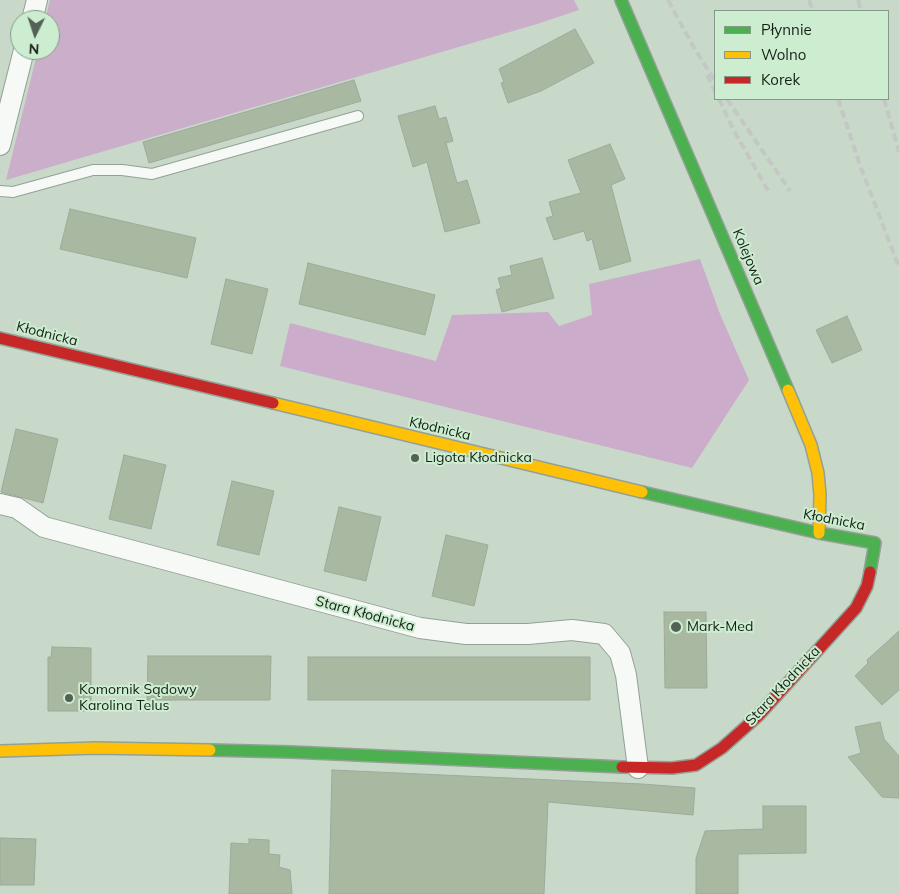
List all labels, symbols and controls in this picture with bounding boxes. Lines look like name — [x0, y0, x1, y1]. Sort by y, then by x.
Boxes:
north arrow — [10, 10, 60, 60]
legend — [714, 10, 889, 100]
text: Płynnie — [761, 20, 812, 39]
text: N — [28, 40, 40, 58]
text: Wolno — [761, 45, 806, 64]
text: Korek — [761, 70, 800, 89]
street label: Kolejowa — [729, 226, 767, 288]
street label: Kłodnicka — [15, 318, 79, 350]
street label: Kłodnicka — [408, 414, 472, 444]
place label: Ligota Kłodnicka — [425, 450, 532, 466]
marker: Ligota Kłodnicka — [409, 452, 421, 464]
street label: Kłodnicka — [802, 506, 866, 534]
street label: Stara Kłodnicka — [314, 593, 416, 635]
place label: Mark-Med — [687, 619, 753, 635]
marker: Mark-Med — [669, 620, 683, 634]
street label: Stara Kłodnicka — [742, 643, 824, 729]
place label: Komornik Sądowy Karolina Telus — [79, 682, 197, 714]
marker: Komornik Sądowy Karolina Telus — [63, 692, 75, 704]

